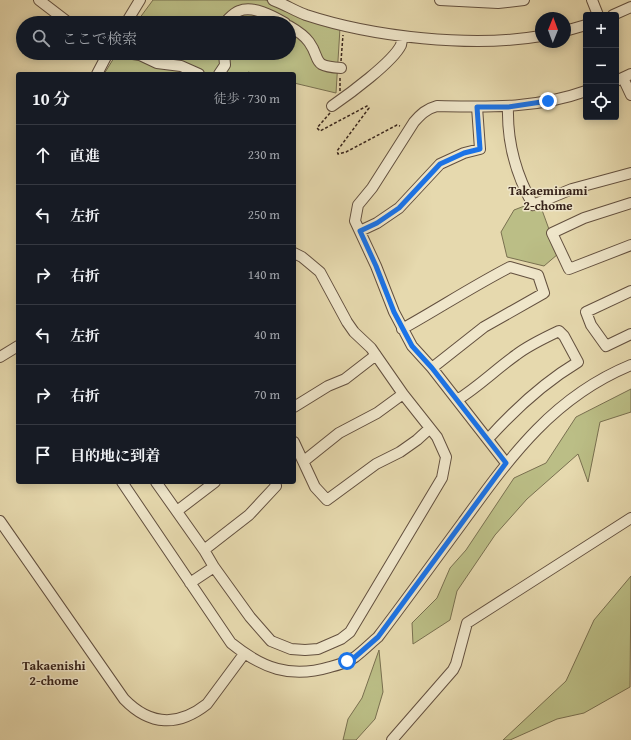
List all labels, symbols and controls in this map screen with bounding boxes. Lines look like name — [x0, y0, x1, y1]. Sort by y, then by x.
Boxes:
north arrow — [535, 12, 571, 48]
map controls — [583, 12, 619, 120]
button: + — [583, 12, 619, 48]
search box — [16, 16, 296, 60]
icon: search — [30, 27, 52, 49]
text: ここで検索 — [62, 28, 137, 49]
button: − — [583, 48, 619, 84]
button: locate — [583, 84, 619, 120]
text: 10 分 — [32, 86, 70, 111]
text: 徒歩 · 730 m — [214, 89, 280, 108]
route end — [539, 92, 557, 110]
icon: ahead — [32, 144, 54, 166]
text: 直進 — [70, 145, 100, 166]
text: 230 m — [248, 145, 280, 164]
district label: Takaeminami 2-chome — [509, 181, 587, 215]
icon: left — [32, 204, 54, 226]
text: 左折 — [70, 205, 100, 226]
text: 250 m — [248, 205, 280, 224]
icon: right — [32, 264, 54, 286]
text: 右折 — [70, 265, 100, 286]
text: 140 m — [248, 265, 280, 284]
icon: left — [32, 324, 54, 346]
text: 左折 — [70, 325, 100, 346]
text: 40 m — [254, 325, 280, 344]
icon: right — [32, 384, 54, 406]
text: 右折 — [70, 385, 100, 406]
text: 70 m — [254, 385, 280, 404]
icon: arrive — [32, 444, 54, 466]
text: 目的地に到着 — [70, 445, 160, 466]
route start — [338, 652, 356, 670]
district label: Takaenishi 2-chome — [22, 656, 86, 690]

